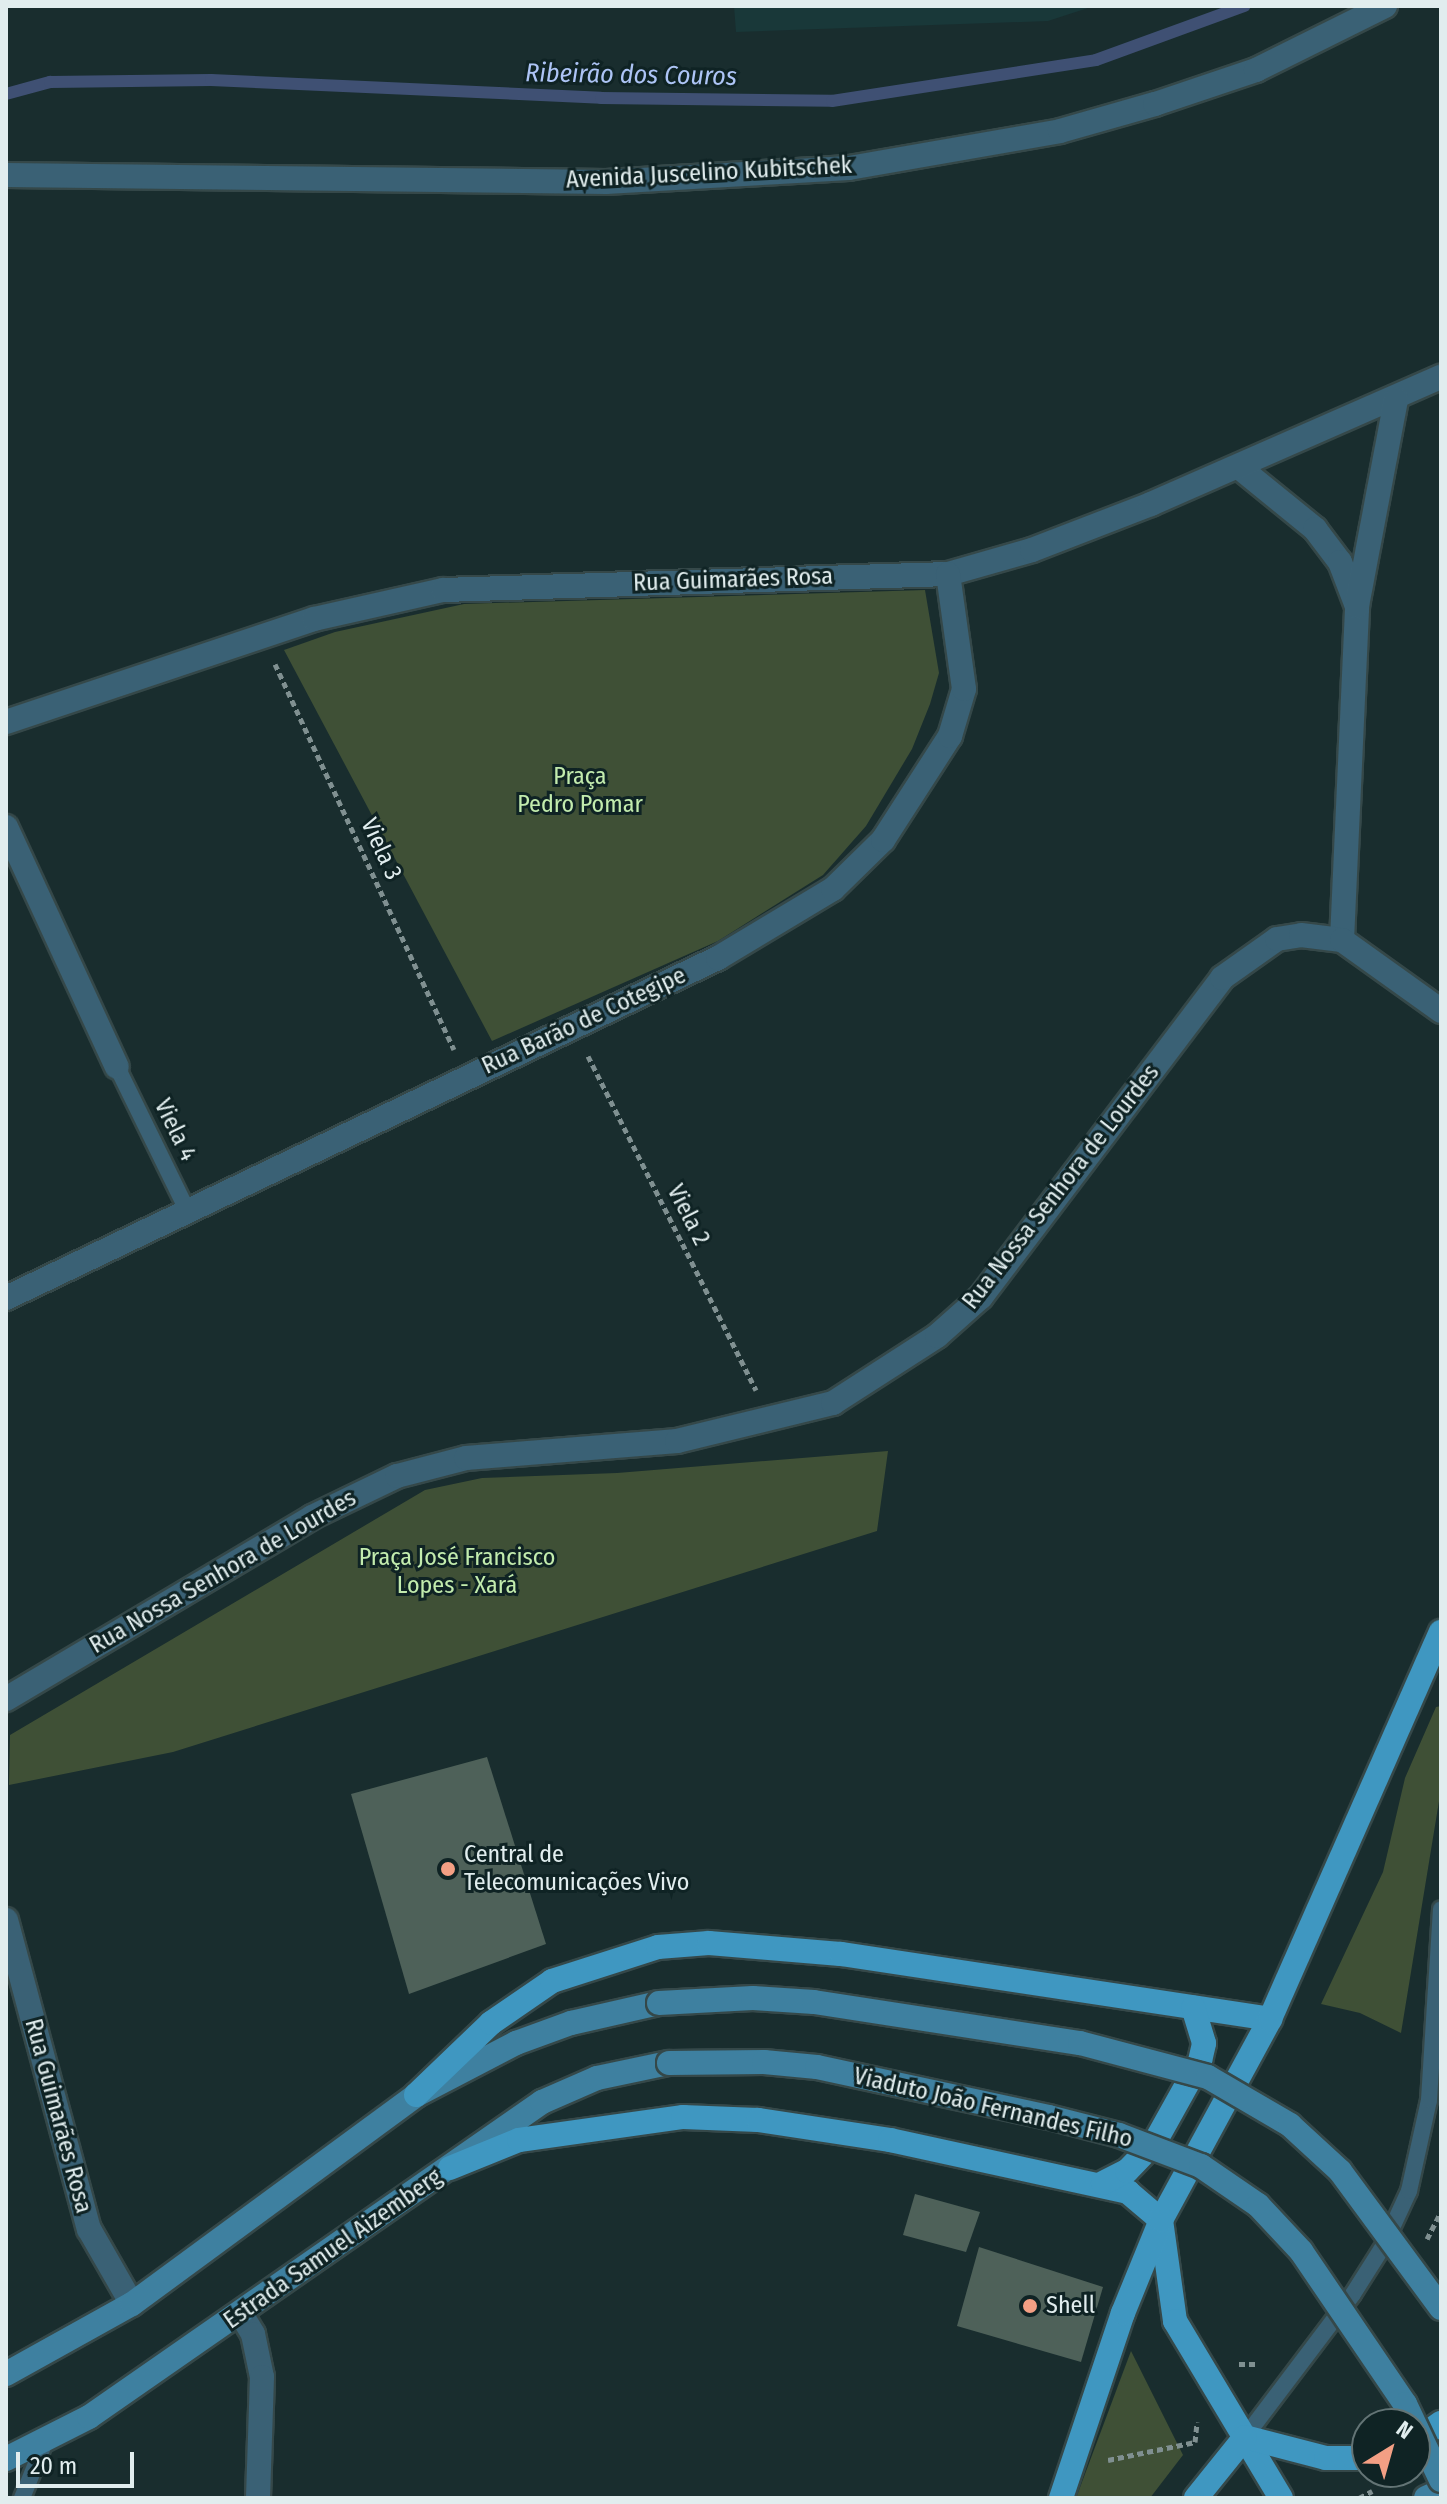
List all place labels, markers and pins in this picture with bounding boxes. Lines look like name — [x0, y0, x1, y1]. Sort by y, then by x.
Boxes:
place label: Central de Telecomunicações Vivo — [464, 1841, 689, 1897]
marker: Central de Telecomunicações Vivo — [439, 1860, 457, 1878]
place label: Shell — [1046, 2292, 1095, 2320]
marker: Shell — [1021, 2297, 1039, 2315]

